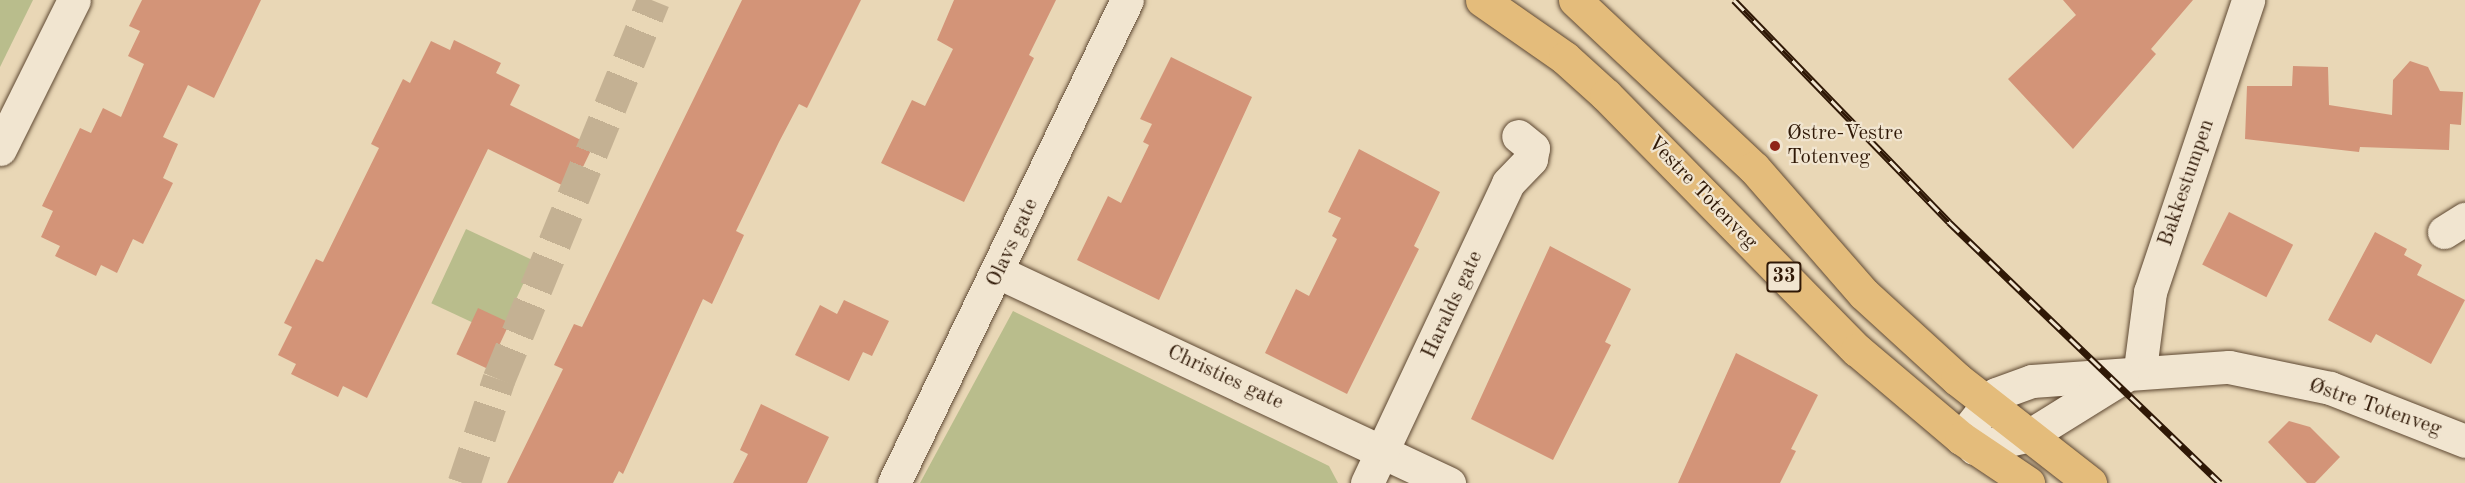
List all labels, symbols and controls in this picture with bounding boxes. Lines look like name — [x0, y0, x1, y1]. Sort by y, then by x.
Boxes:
street label: Bakkestumpen — [2154, 116, 2220, 250]
place label: Østre-Vestre Totenveg — [1787, 121, 1903, 171]
street label: Vestre Totenveg — [1642, 131, 1762, 255]
marker: Østre-Vestre Totenveg — [1768, 139, 1782, 153]
street label: Olavs gate — [982, 195, 1044, 291]
street label: Haralds gate — [1417, 247, 1489, 363]
road number: 33 — [1766, 260, 1802, 294]
street label: Christies gate — [1163, 340, 1287, 416]
street label: Østre Totenveg — [2305, 373, 2445, 443]

